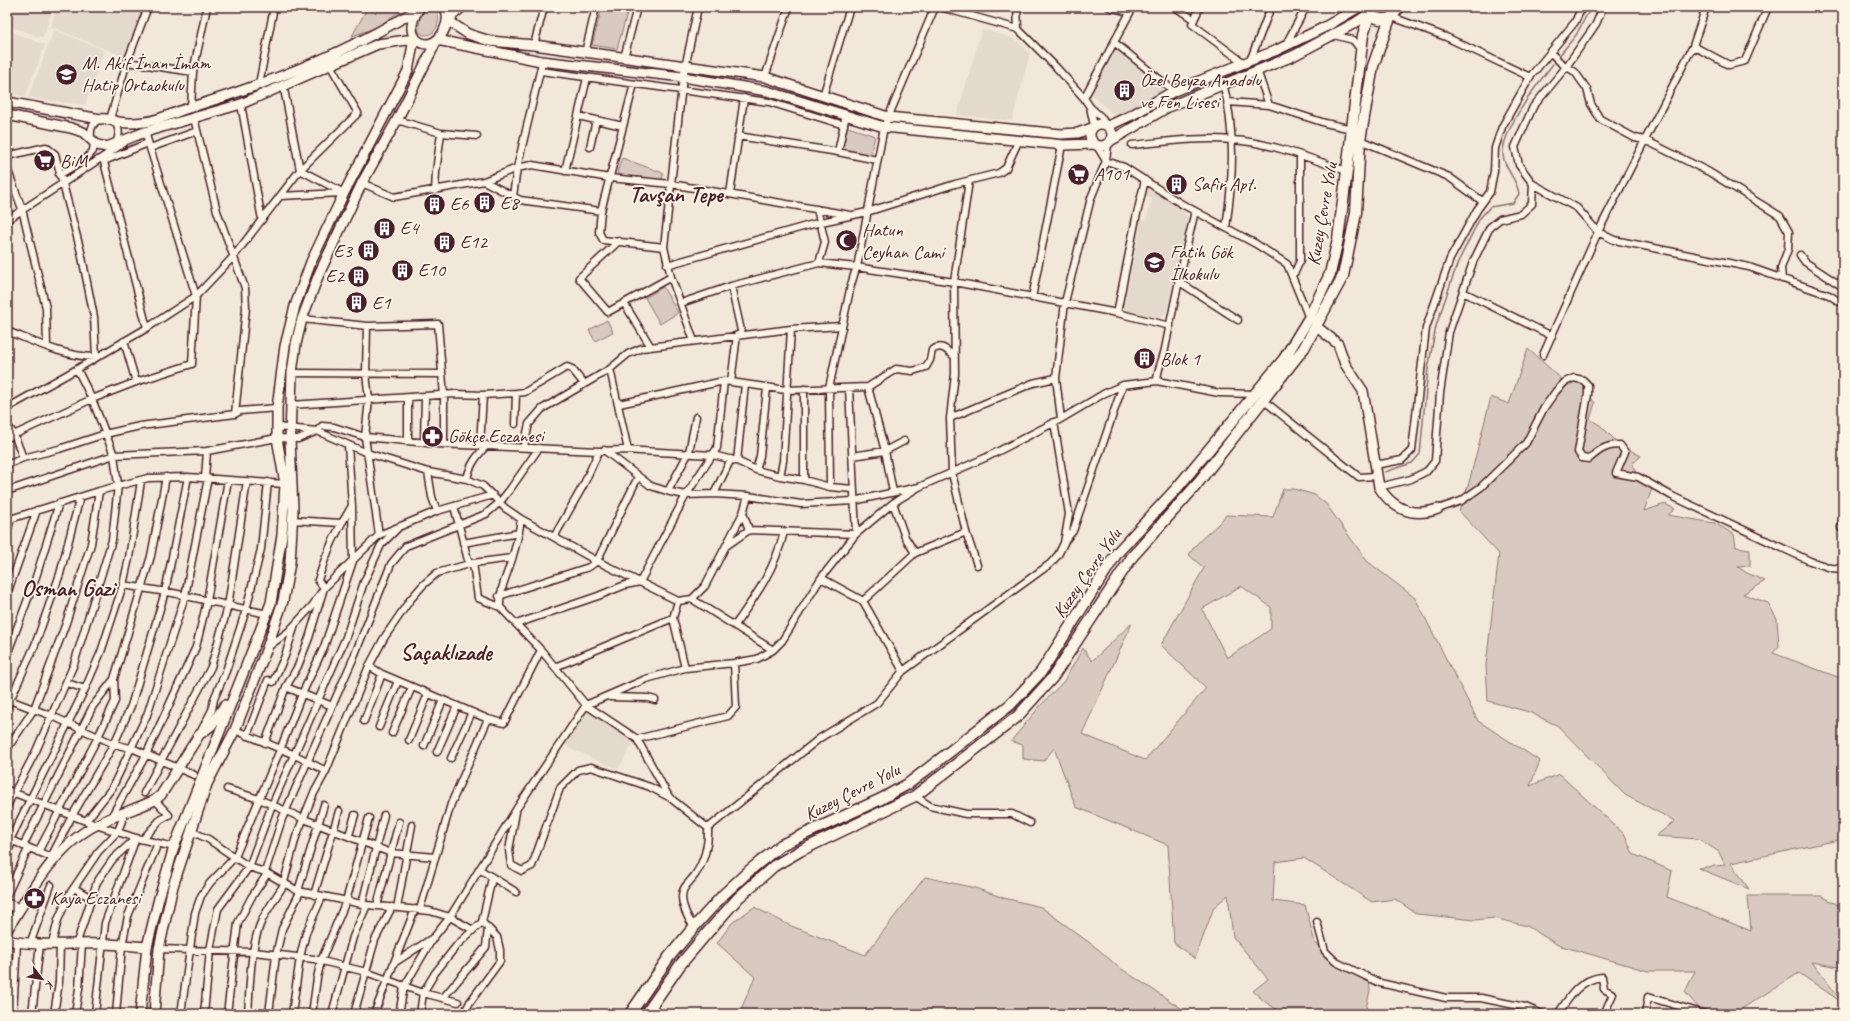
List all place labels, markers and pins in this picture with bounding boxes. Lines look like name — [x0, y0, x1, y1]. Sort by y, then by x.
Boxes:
place label: M. Akif İnan İmam Hatip Ortaokulu — [82, 51, 212, 97]
school or university icon: M. Akif İnan İmam Hatip Ortaokulu — [54, 61, 80, 87]
place label: Özel Beyza Anadolu ve Fen Lisesi — [1140, 68, 1262, 114]
building icon: Özel Beyza Anadolu ve Fen Lisesi — [1111, 78, 1137, 104]
supermarket icon: BiM — [32, 148, 58, 174]
place label: BiM — [60, 149, 89, 173]
supermarket icon: A101 — [1065, 161, 1091, 187]
place label: A101 — [1094, 162, 1131, 186]
building icon: Safir Apt. — [1164, 171, 1190, 197]
place label: Safir Apt. — [1192, 172, 1257, 196]
building icon: E8 — [471, 190, 497, 216]
building icon: E6 — [421, 191, 447, 217]
place label: E8 — [500, 191, 521, 215]
place label: E6 — [450, 192, 470, 216]
building icon: E4 — [371, 215, 397, 241]
place label: E4 — [400, 216, 421, 240]
place label: Hatun Ceyhan Cami — [862, 218, 946, 264]
mosque icon: Hatun Ceyhan Cami — [834, 228, 860, 254]
building icon: E12 — [431, 229, 457, 255]
place label: E12 — [460, 230, 489, 254]
building icon: E3 — [355, 238, 381, 264]
place label: E3 — [333, 239, 353, 263]
place label: Fatih Gök İlkokulu — [1170, 240, 1235, 286]
school or university icon: Fatih Gök İlkokulu — [1142, 250, 1168, 276]
building icon: E10 — [390, 257, 416, 283]
place label: E10 — [418, 258, 447, 282]
building icon: E2 — [346, 263, 372, 289]
place label: E2 — [325, 264, 345, 288]
building icon: E1 — [343, 290, 369, 316]
place label: E1 — [372, 291, 392, 315]
building icon: Blok 1 — [1131, 346, 1157, 372]
place label: Blok 1 — [1160, 347, 1202, 371]
pharmacy icon: Gökçe Eczanesi — [420, 423, 446, 449]
place label: Gökçe Eczanesi — [448, 424, 546, 448]
pharmacy icon: Kaya Eczanesi — [21, 885, 47, 911]
place label: Kaya Eczanesi — [50, 886, 143, 910]

